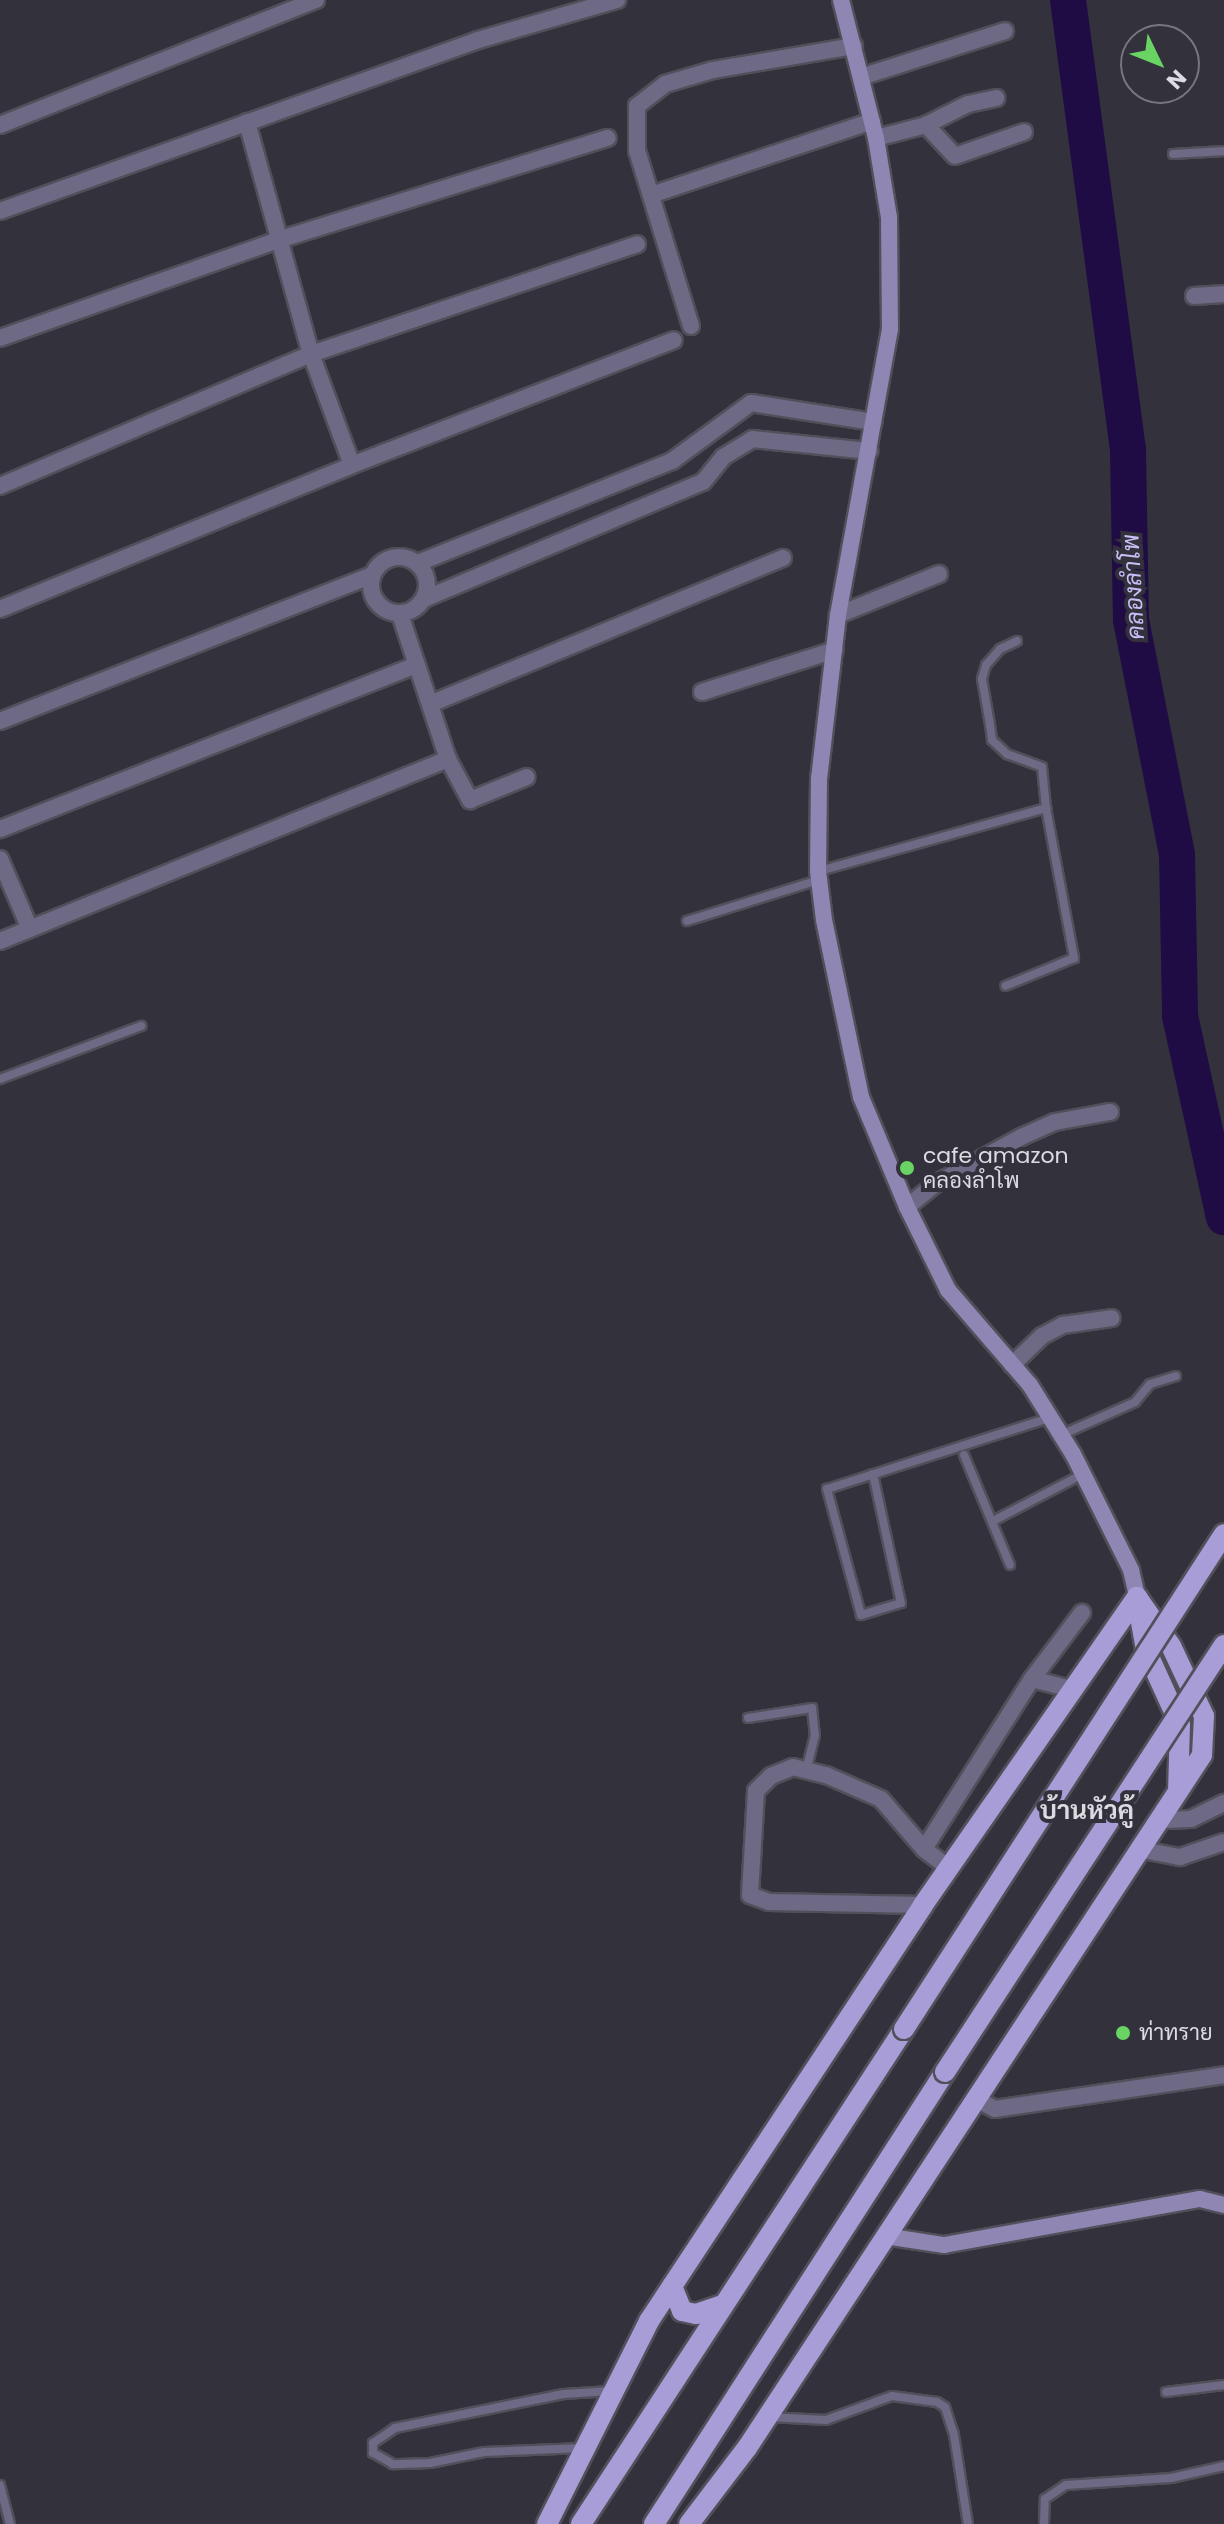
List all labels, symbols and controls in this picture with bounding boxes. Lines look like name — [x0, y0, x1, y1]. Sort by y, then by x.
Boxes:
north arrow — [1120, 24, 1200, 104]
text: N — [1159, 63, 1193, 96]
water label: คลองลำโพ — [1116, 534, 1150, 640]
place label: cafe amazon คลองลำโพ — [923, 1142, 1069, 1194]
marker: cafe amazon คลองลำโพ — [898, 1159, 916, 1177]
district label: บ้านหัวคู้ — [1040, 1795, 1134, 1827]
place label: ท่าทราย — [1139, 2020, 1212, 2046]
marker: ท่าทราย — [1114, 2024, 1132, 2042]

